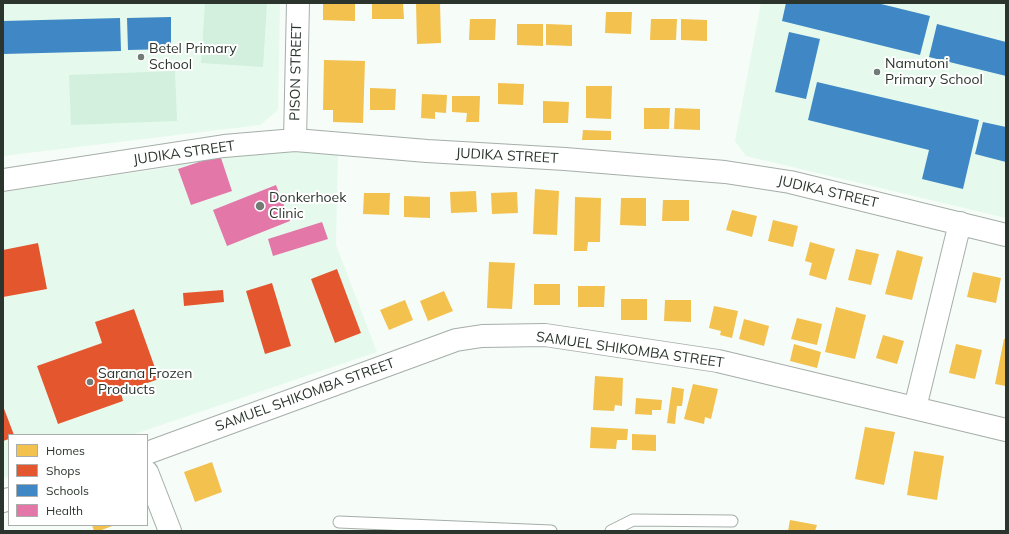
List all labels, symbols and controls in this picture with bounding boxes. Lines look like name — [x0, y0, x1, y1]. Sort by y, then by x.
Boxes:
street label: PISON STREET — [287, 23, 305, 121]
place label: Betel Primary School — [149, 41, 237, 74]
marker: Betel Primary School — [136, 52, 146, 62]
place label: Namutoni Primary School — [885, 56, 983, 88]
marker: Namutoni Primary School — [872, 67, 882, 77]
street label: JUDIKA STREET — [132, 138, 236, 168]
street label: JUDIKA STREET — [455, 145, 559, 167]
street label: JUDIKA STREET — [776, 172, 880, 212]
place label: Donkerhoek Clinic — [269, 190, 346, 222]
marker: Donkerhoek Clinic — [254, 200, 266, 212]
street label: SAMUEL SHIKOMBA STREET — [535, 328, 725, 372]
street label: SAMUEL SHIKOMBA STREET — [213, 355, 397, 435]
place label: Sarana Frozen Products — [98, 366, 192, 398]
marker: Sarana Frozen Products — [85, 377, 95, 387]
legend — [8, 434, 148, 526]
text: Homes — [46, 443, 85, 458]
text: Shops — [46, 463, 81, 478]
text: Schools — [46, 483, 89, 498]
text: Health — [46, 503, 83, 518]

